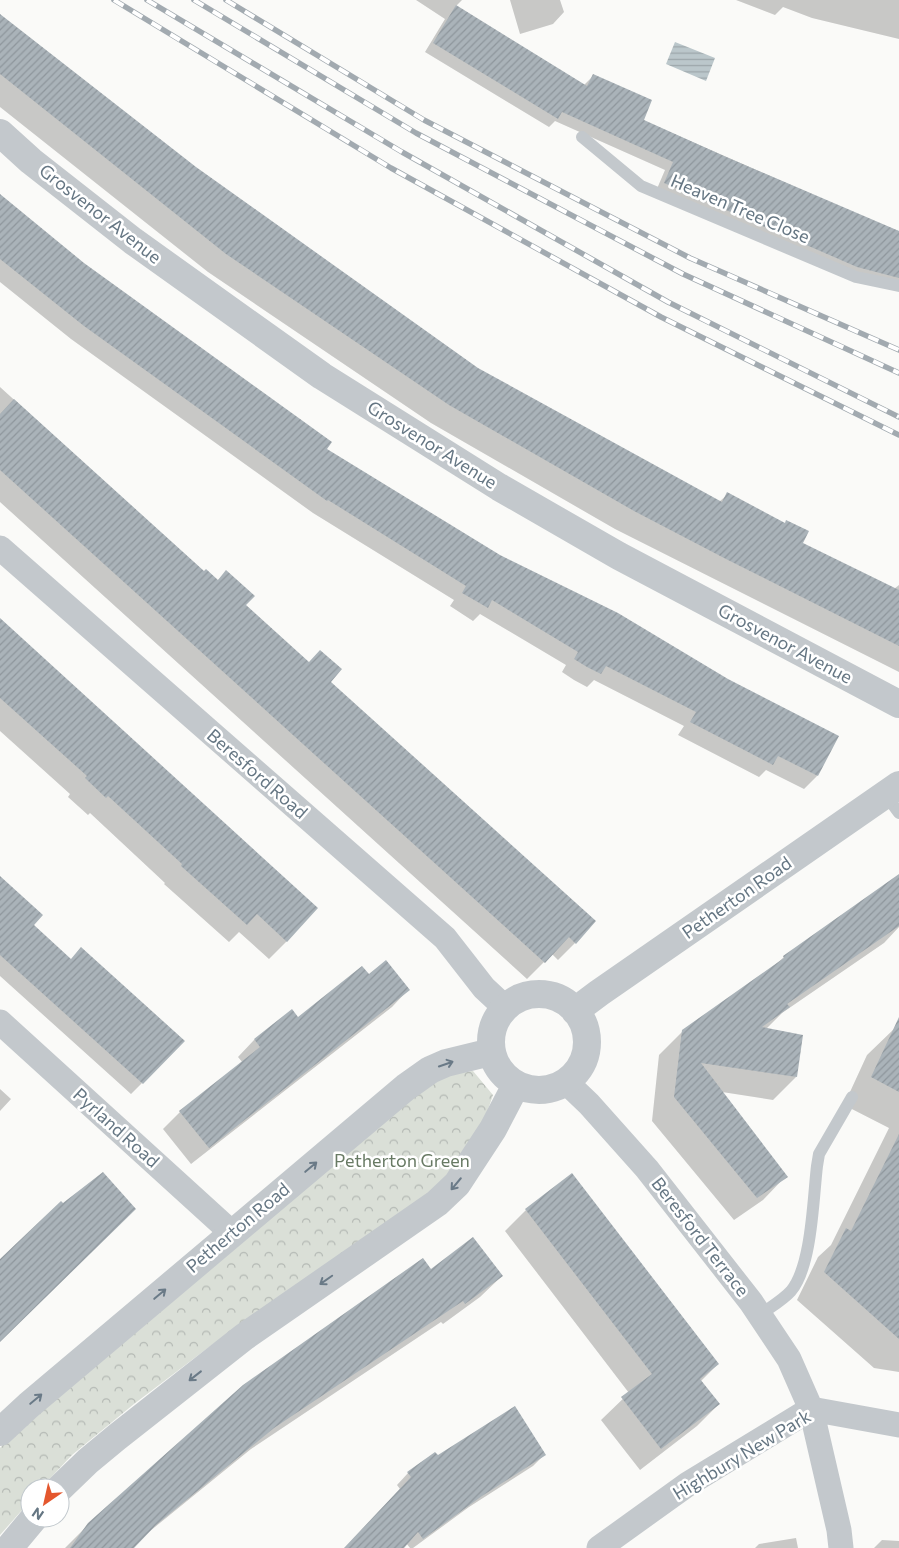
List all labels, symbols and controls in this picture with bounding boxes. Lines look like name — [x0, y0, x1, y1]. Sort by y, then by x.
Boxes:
street label: Grosvenor Avenue — [35, 159, 166, 268]
street label: Heaven Tree Close — [668, 169, 813, 247]
street label: Grosvenor Avenue — [364, 395, 501, 493]
street label: Grosvenor Avenue — [715, 598, 856, 688]
street label: Beresford Road — [203, 724, 312, 823]
street label: Petherton Road — [677, 851, 795, 943]
one-way arrow — [437, 1058, 453, 1068]
street label: Pyrland Road — [69, 1083, 164, 1172]
park label: Petherton Green — [334, 1149, 470, 1171]
one-way arrow — [304, 1161, 317, 1172]
street label: Beresford Terrace — [647, 1172, 754, 1300]
street label: Petherton Road — [181, 1177, 294, 1277]
one-way arrow — [450, 1177, 462, 1190]
one-way arrow — [319, 1275, 333, 1285]
one-way arrow — [153, 1288, 166, 1300]
one-way arrow — [188, 1370, 201, 1381]
one-way arrow — [29, 1393, 42, 1405]
street label: Highbury New Park — [668, 1404, 815, 1504]
north arrow — [20, 1478, 70, 1528]
text: N — [28, 1504, 47, 1524]

